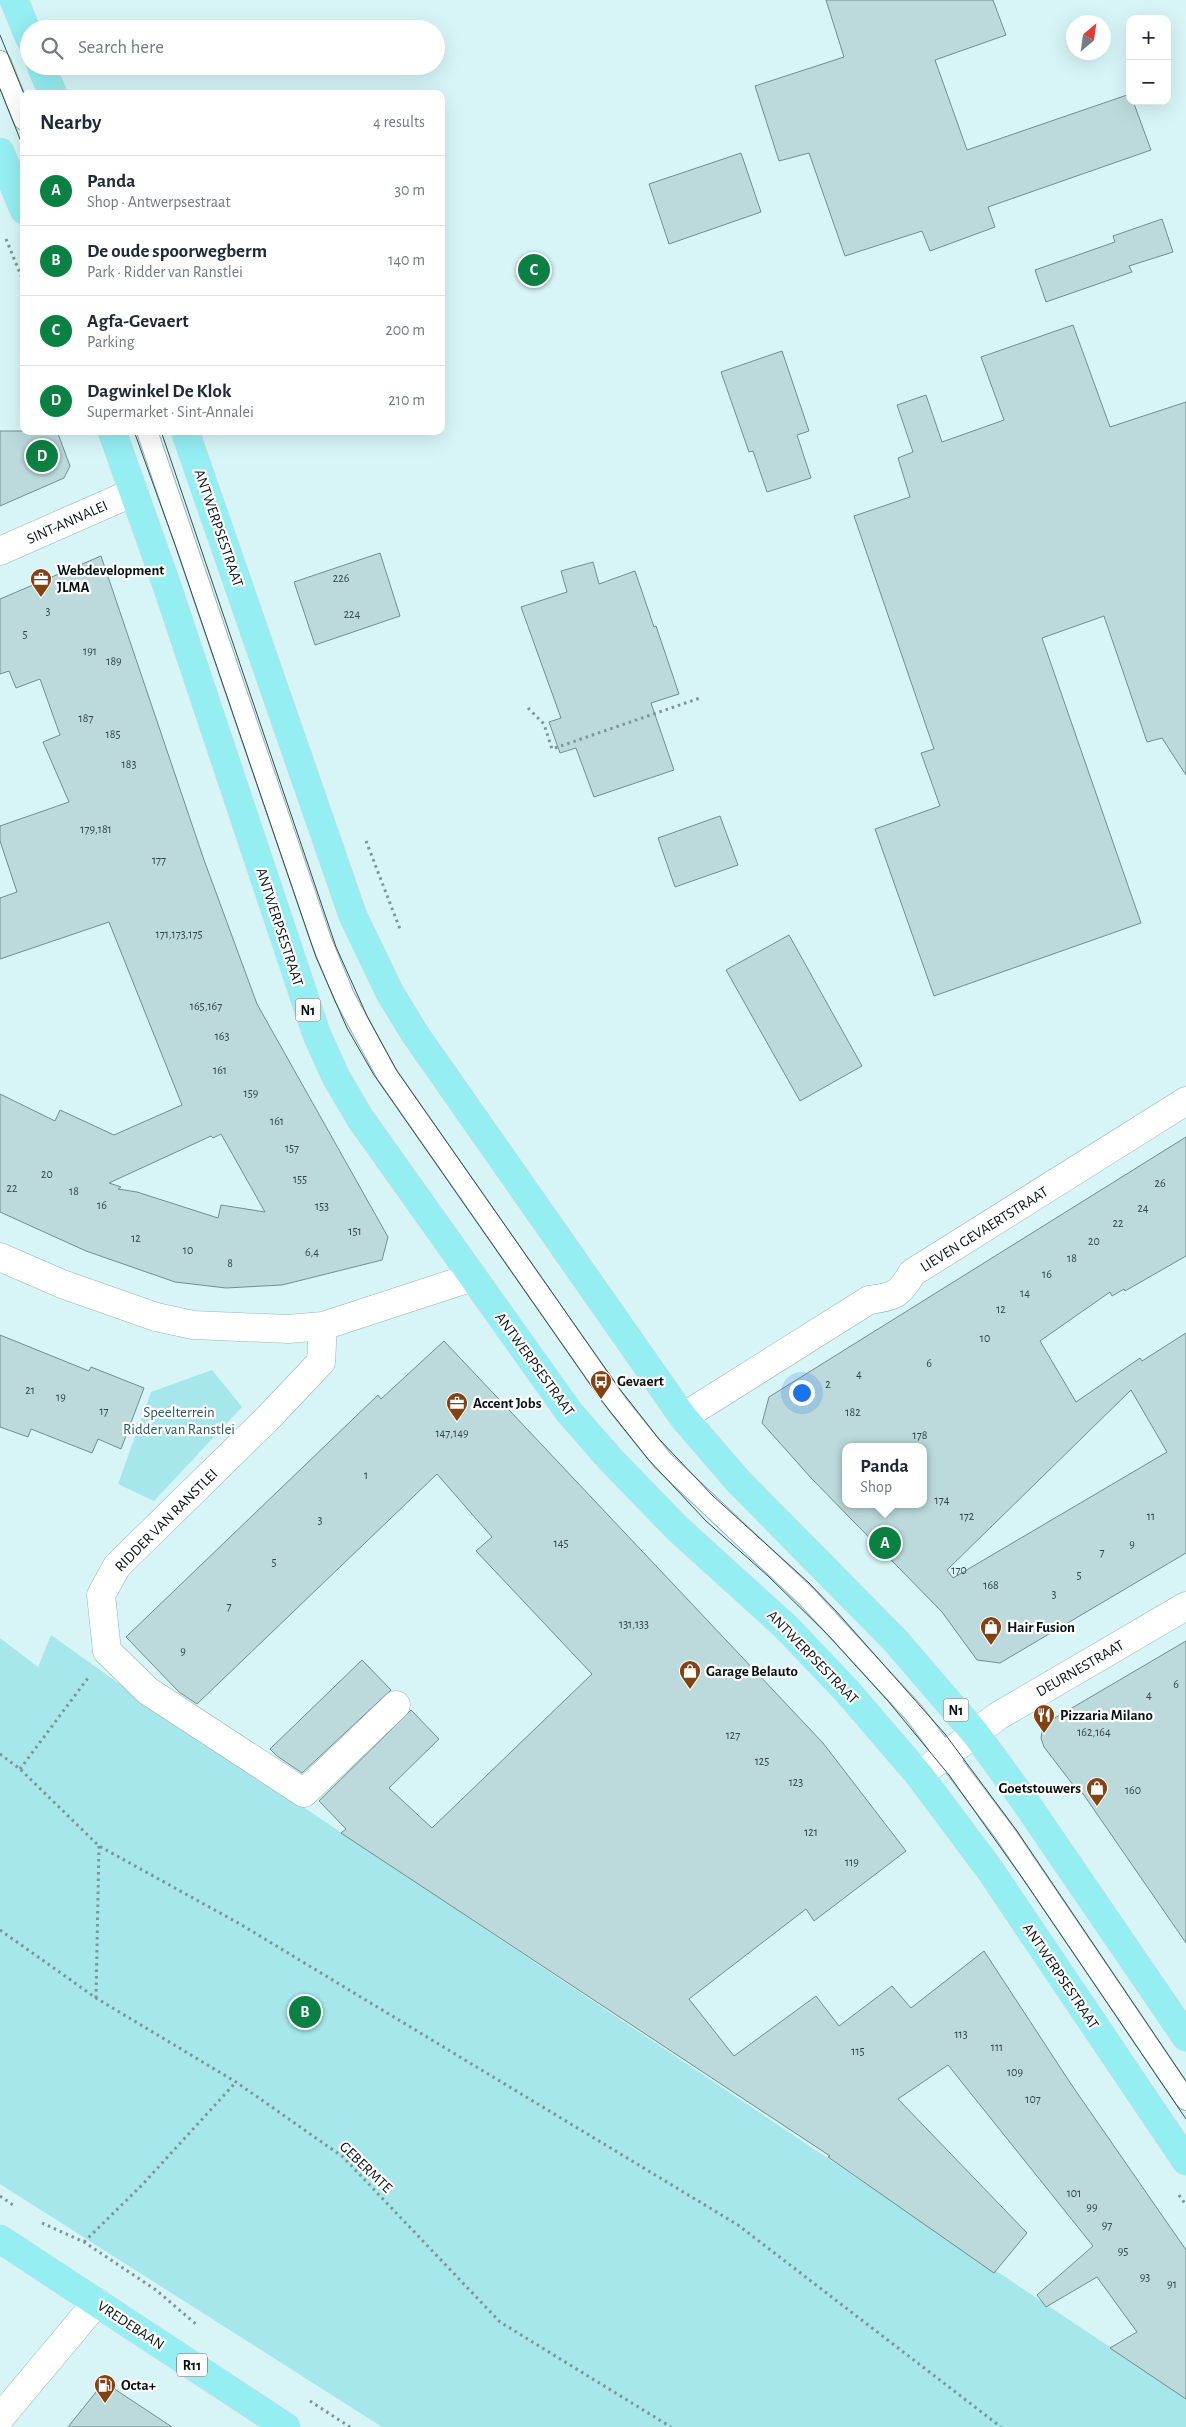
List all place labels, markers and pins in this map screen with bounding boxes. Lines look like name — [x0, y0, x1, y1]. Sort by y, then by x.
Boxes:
pin: C — [518, 251, 550, 289]
pin: D — [26, 437, 58, 475]
place label: Webdevelopment JLMA — [57, 563, 164, 595]
office icon: Webdevelopment JLMA — [29, 567, 53, 598]
bus stop icon: Gevaert — [589, 1369, 613, 1400]
place label: Gevaert — [617, 1374, 664, 1389]
office icon: Accent Jobs — [445, 1391, 469, 1422]
place label: Accent Jobs — [473, 1396, 542, 1411]
pin: A — [869, 1524, 901, 1562]
shop icon: Hair Fusion — [979, 1615, 1003, 1646]
place label: Hair Fusion — [1007, 1620, 1075, 1635]
shop icon: Garage Belauto — [678, 1659, 702, 1690]
place label: Garage Belauto — [706, 1664, 798, 1679]
restaurant icon: Pizzaria Milano — [1032, 1703, 1056, 1734]
place label: Pizzaria Milano — [1060, 1708, 1153, 1723]
shop icon: Goetstouwers — [1085, 1776, 1109, 1807]
place label: Goetstouwers — [998, 1781, 1081, 1796]
pin: B — [289, 1993, 321, 2031]
fuel station icon: Octa+ — [93, 2373, 117, 2404]
place label: Octa+ — [121, 2378, 156, 2393]

